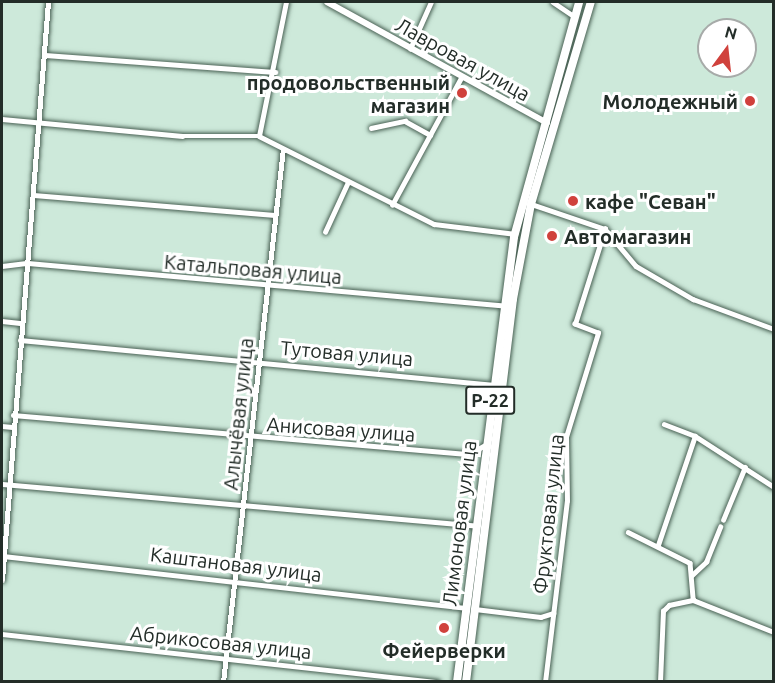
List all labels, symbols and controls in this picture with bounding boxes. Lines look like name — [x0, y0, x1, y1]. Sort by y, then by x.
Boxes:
street label: Лавровая улица — [392, 12, 534, 106]
north arrow — [697, 18, 757, 78]
text: N — [723, 22, 739, 43]
place label: продовольственный магазин — [247, 70, 450, 117]
marker: продовольственный магазин — [455, 86, 469, 100]
place label: Молодежный — [603, 89, 738, 113]
marker: Молодежный — [743, 94, 757, 108]
place label: кафе "Севан" — [585, 189, 716, 213]
marker: кафе "Севан" — [566, 194, 580, 208]
place label: Автомагазин — [564, 224, 691, 248]
marker: Автомагазин — [545, 229, 559, 243]
street label: Катальповая улица — [163, 249, 343, 289]
street label: Тутовая улица — [280, 335, 414, 371]
street label: Алычёвая улица — [218, 337, 258, 491]
road number: Р-22 — [464, 385, 516, 415]
street label: Анисовая улица — [266, 412, 416, 446]
street label: Фруктовая улица — [528, 433, 568, 595]
street label: Лимоновая улица — [437, 439, 481, 607]
street label: Каштановая улица — [149, 542, 323, 586]
street label: Абрикосовая улица — [129, 621, 313, 663]
marker: Фейерверки — [437, 621, 451, 635]
place label: Фейерверки — [382, 638, 506, 662]

